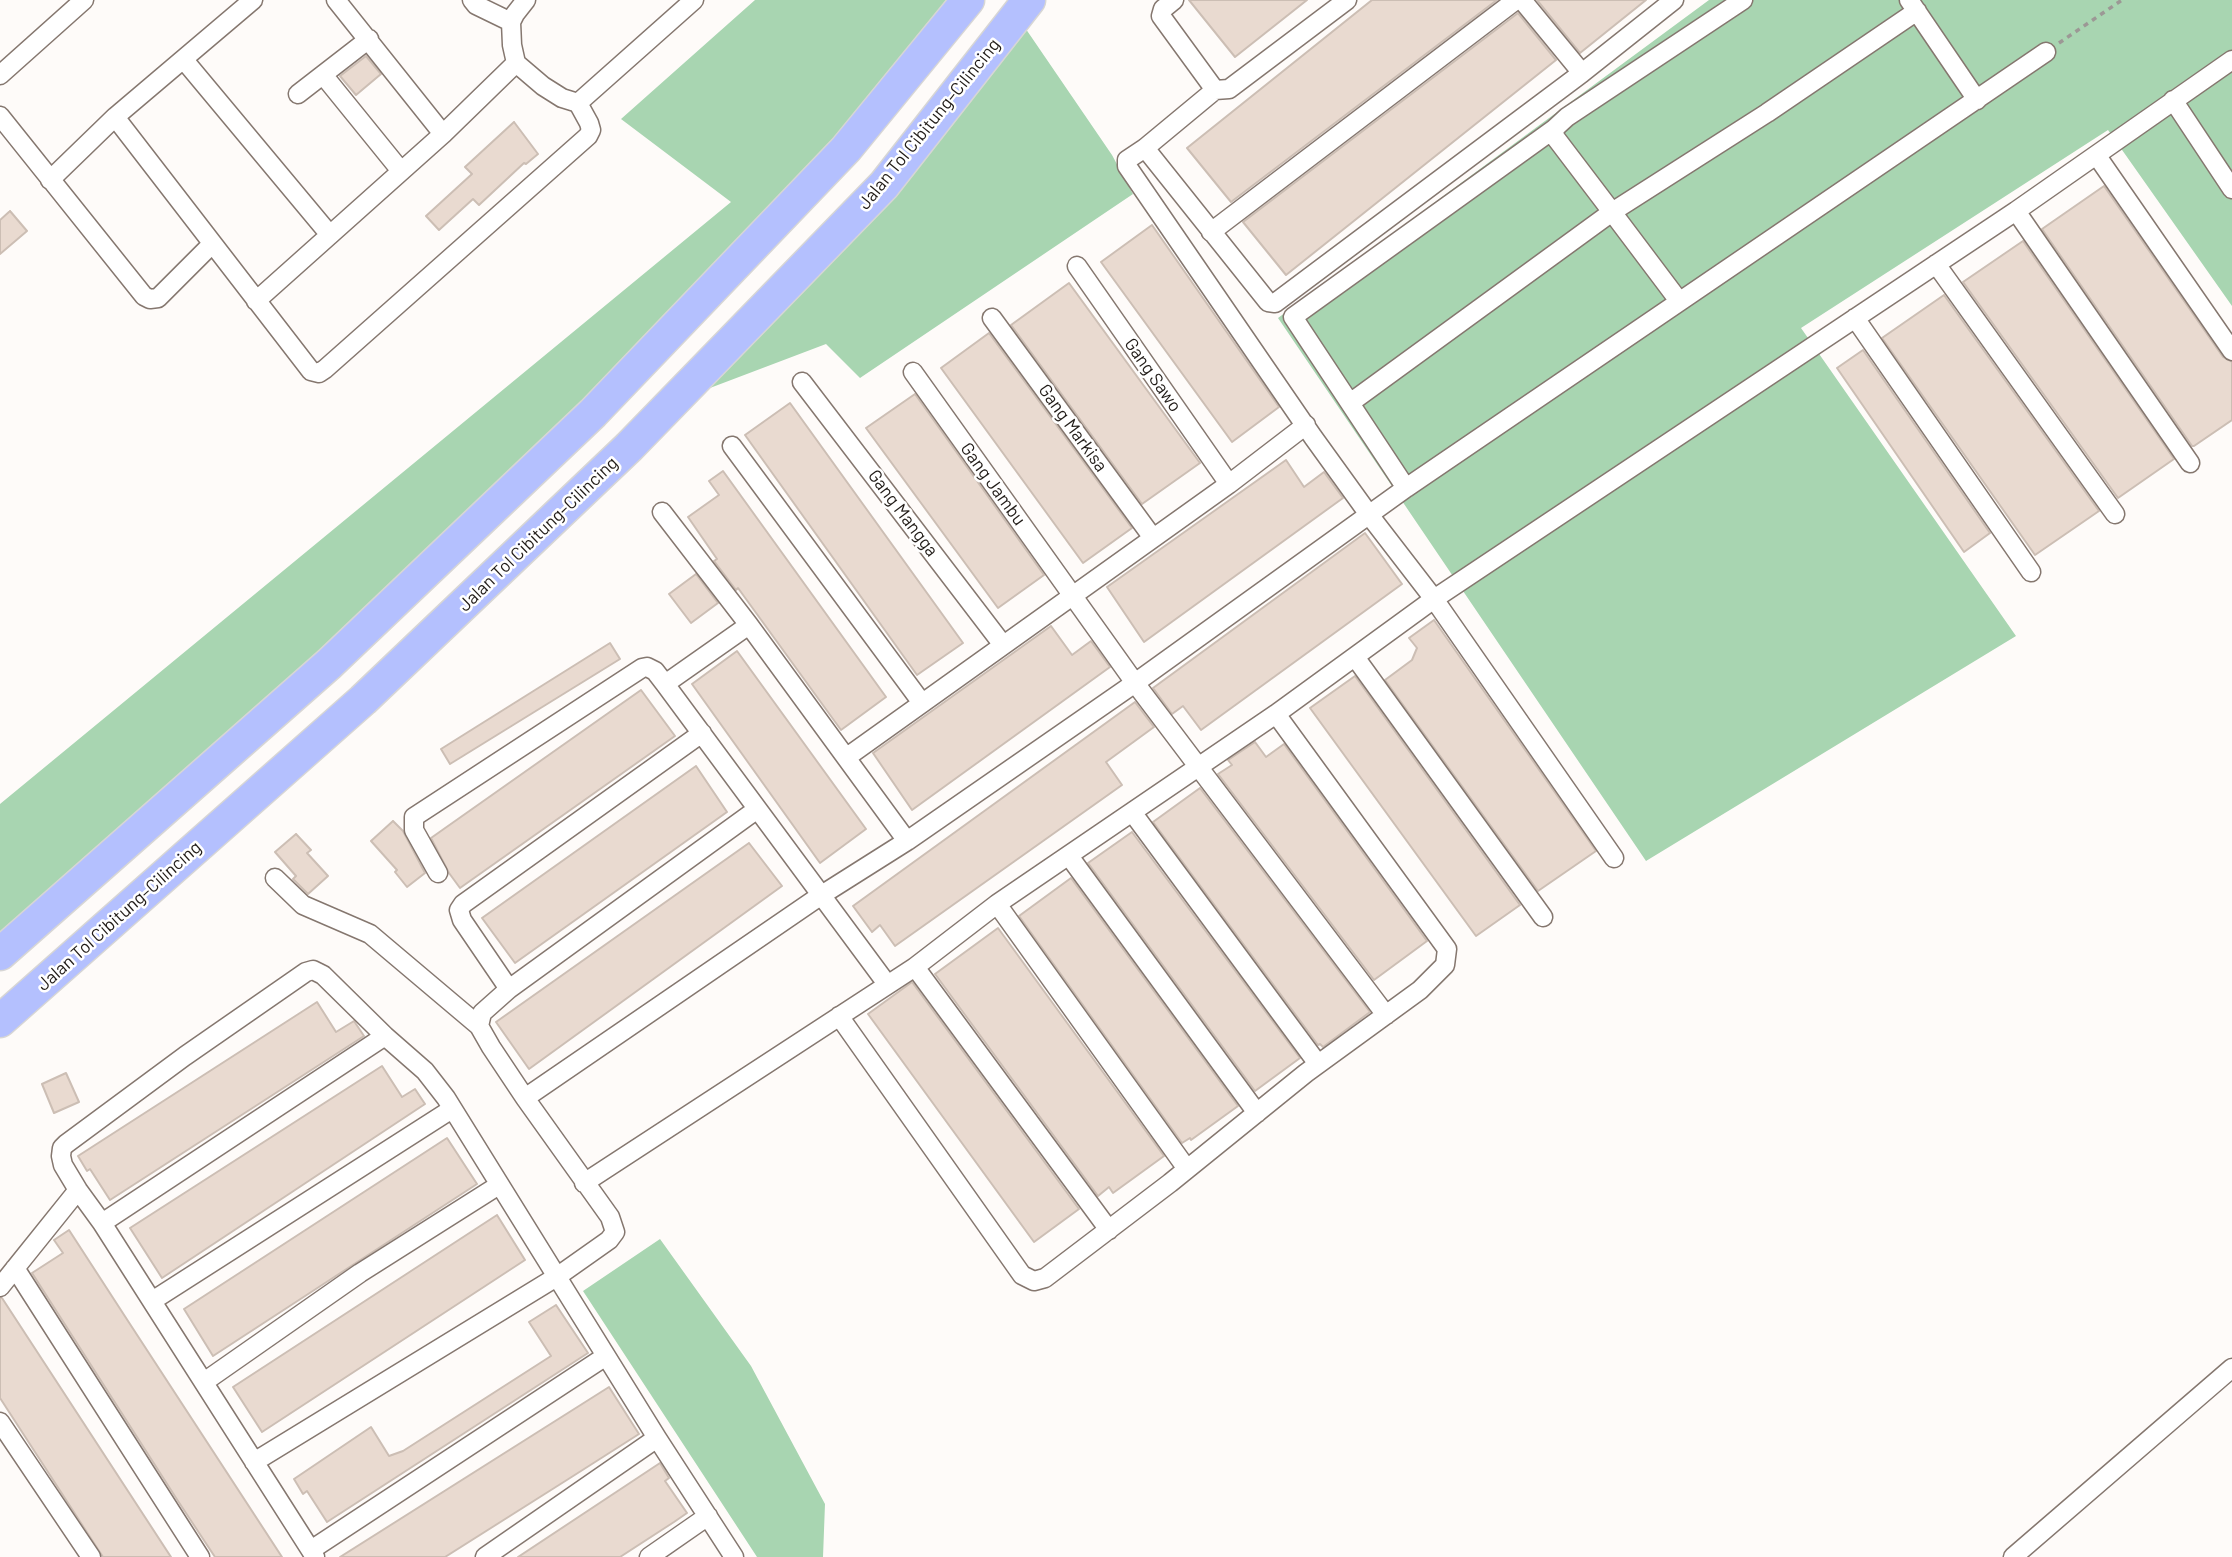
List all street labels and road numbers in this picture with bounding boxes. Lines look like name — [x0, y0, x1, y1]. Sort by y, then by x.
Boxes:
street label: Jalan Tol Cibitung–Cilincing — [853, 34, 1005, 214]
street label: Gang Sawo — [1120, 334, 1186, 416]
street label: Gang Markisa — [1034, 380, 1112, 476]
street label: Gang Jambu — [956, 438, 1030, 530]
street label: Jalan Tol Cibitung–Cilincing — [454, 452, 622, 616]
street label: Gang Mangga — [863, 465, 943, 561]
street label: Jalan Tol Cibitung–Cilincing — [32, 837, 206, 995]

